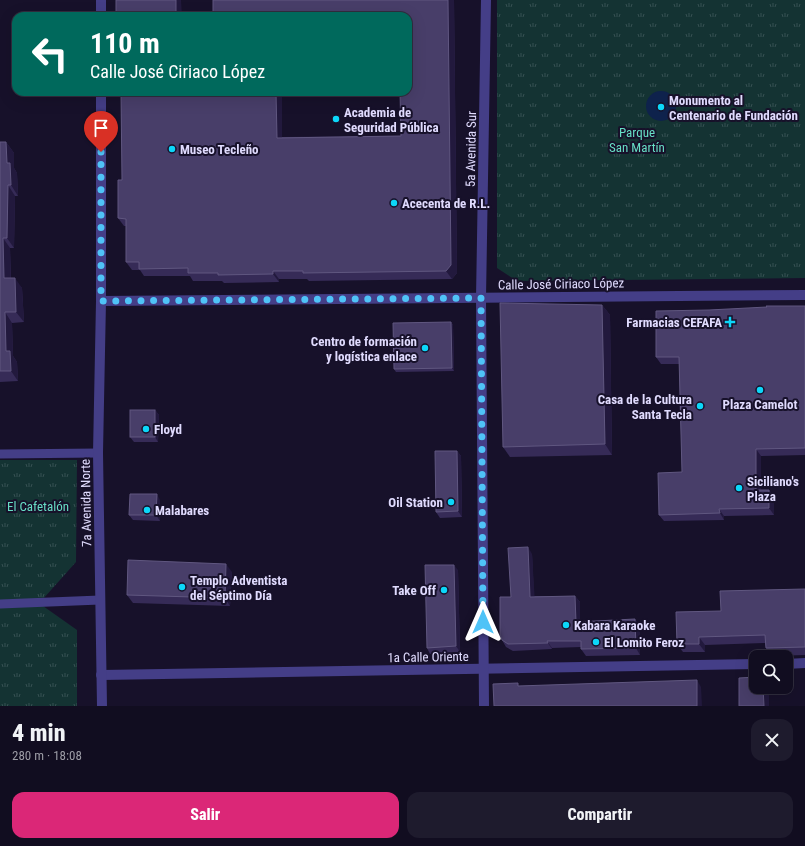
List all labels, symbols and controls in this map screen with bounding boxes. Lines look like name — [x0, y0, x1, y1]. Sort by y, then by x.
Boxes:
text: 110 m — [90, 27, 160, 60]
icon: left — [24, 28, 76, 80]
text: Calle José Ciriaco López — [90, 61, 265, 82]
place label: Monumento al Centenario de Fundación — [669, 93, 798, 123]
marker: Monumento al Centenario de Fundación — [656, 102, 666, 112]
place label: Academia de Seguridad Pública — [344, 105, 439, 135]
pin — [84, 111, 118, 152]
street label: 5a Avenida Sur — [463, 111, 479, 187]
marker: Academia de Seguridad Pública — [331, 114, 341, 124]
icon: arrive — [90, 117, 112, 139]
park label: Parque San Martín — [609, 125, 665, 155]
place label: Museo Tecleño — [180, 142, 259, 157]
marker: Museo Tecleño — [167, 144, 177, 154]
place label: Acecenta de R.L. — [402, 196, 490, 211]
marker: Acecenta de R.L. — [389, 198, 399, 208]
street label: Calle José Ciriaco López — [498, 275, 625, 293]
place label: Farmacias CEFAFA — [626, 315, 722, 330]
marker: Farmacias CEFAFA — [725, 317, 735, 327]
place label: Centro de formación y logística enlace — [311, 334, 417, 364]
marker: Centro de formación y logística enlace — [420, 343, 430, 353]
marker: Plaza Camelot — [755, 385, 765, 395]
place label: Casa de la Cultura Santa Tecla — [598, 392, 692, 422]
place label: Plaza Camelot — [723, 397, 797, 412]
marker: Casa de la Cultura Santa Tecla — [695, 401, 705, 411]
place label: Floyd — [154, 422, 182, 437]
marker: Floyd — [141, 424, 151, 434]
street label: 7a Avenida Norte — [78, 459, 94, 547]
place label: Siciliano's Plaza — [747, 474, 799, 504]
marker: Siciliano's Plaza — [734, 483, 744, 493]
place label: Oil Station — [388, 495, 443, 510]
marker: Oil Station — [446, 497, 456, 507]
park label: El Cafetalón — [7, 499, 69, 514]
place label: Malabares — [155, 503, 209, 518]
marker: Malabares — [142, 505, 152, 515]
place label: Templo Adventista del Séptimo Día — [190, 573, 287, 603]
marker: Templo Adventista del Séptimo Día — [177, 582, 187, 592]
place label: Take Off — [392, 583, 437, 598]
marker: Take Off — [439, 585, 449, 595]
position arrow — [462, 601, 504, 643]
place label: Kabara Karaoke — [574, 618, 655, 633]
marker: Kabara Karaoke — [561, 620, 571, 630]
place label: El Lomito Feroz — [604, 635, 684, 650]
marker: El Lomito Feroz — [591, 637, 601, 647]
street label: 1a Calle Oriente — [387, 649, 469, 665]
map controls — [749, 650, 793, 694]
button: search — [749, 650, 793, 694]
text: 4 min — [12, 719, 66, 747]
button: close — [751, 719, 793, 761]
text: 280 m · 18:08 — [12, 748, 82, 763]
button: Salir — [12, 792, 399, 838]
button: Compartir — [407, 792, 793, 838]

